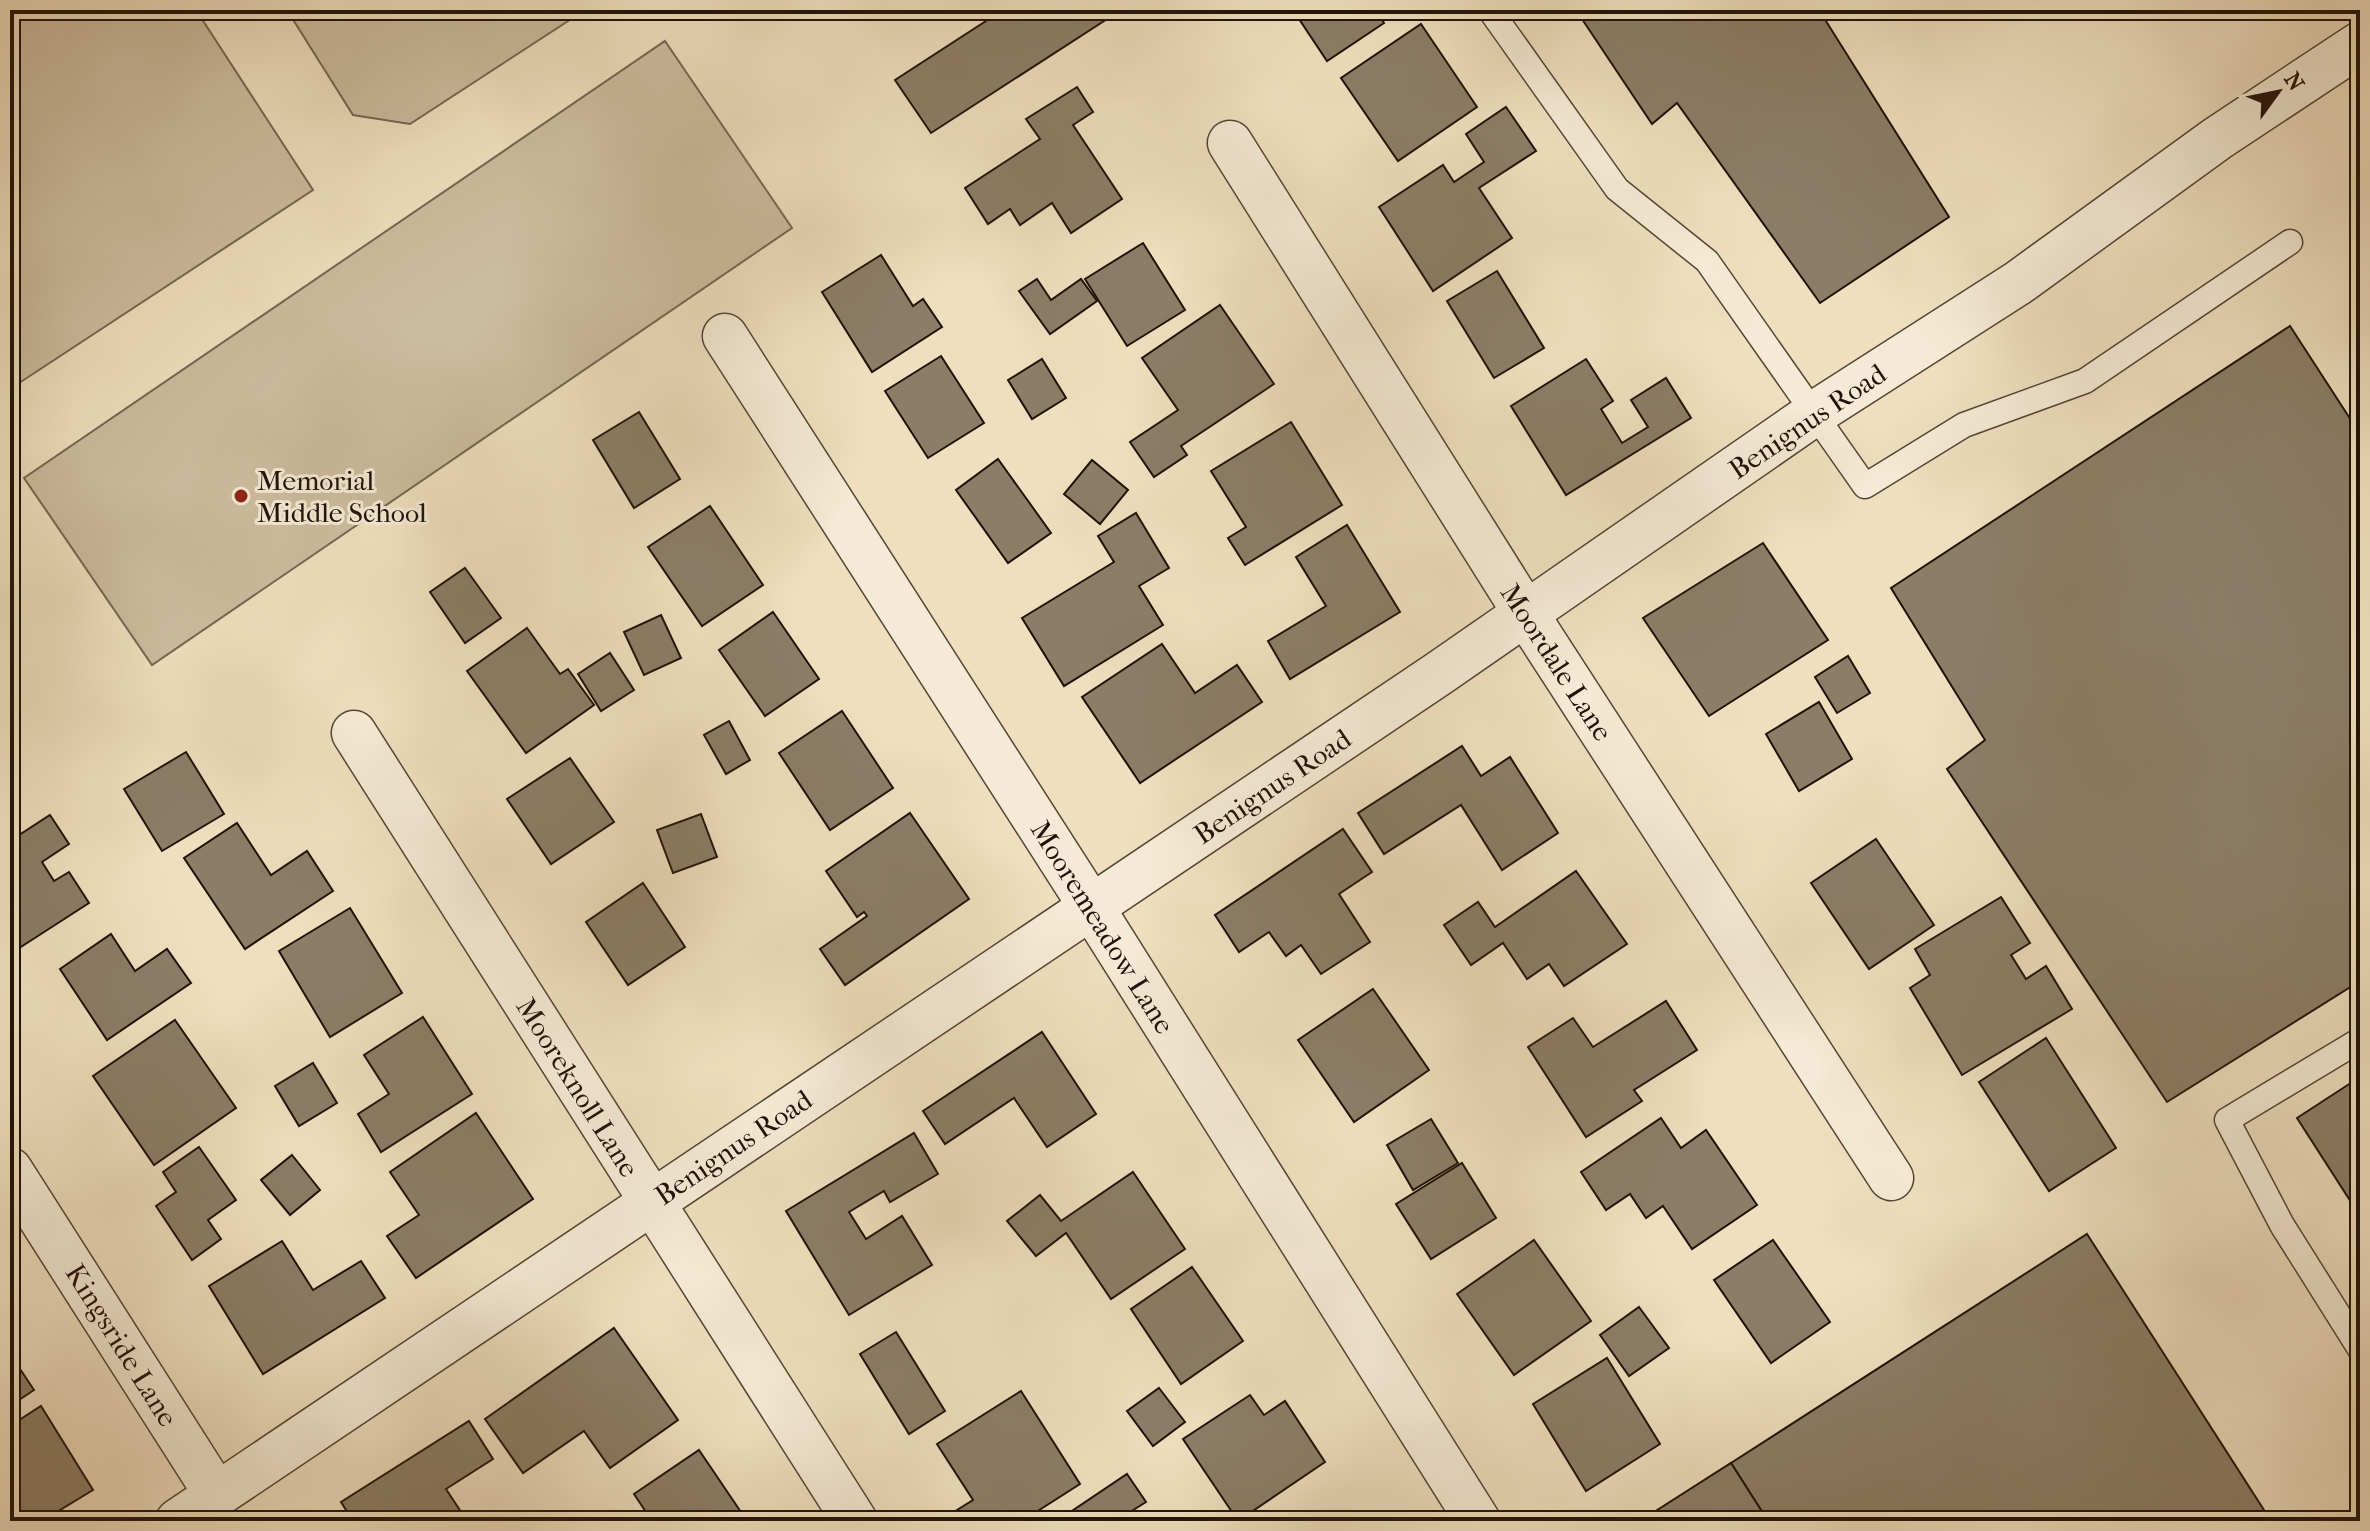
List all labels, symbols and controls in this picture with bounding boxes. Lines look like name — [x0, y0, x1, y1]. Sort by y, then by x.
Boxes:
north arrow — [2238, 52, 2318, 132]
text: N — [2278, 68, 2310, 96]
street label: Benignus Road — [1723, 356, 1893, 486]
place label: Memorial Middle School — [257, 464, 427, 529]
marker: Memorial Middle School — [232, 487, 250, 505]
street label: Moordale Lane — [1494, 578, 1620, 747]
street label: Benignus Road — [1188, 721, 1358, 851]
street label: Mooremeadow Lane — [1024, 815, 1181, 1040]
street label: Mooreknoll Lane — [509, 992, 646, 1183]
street label: Benignus Road — [649, 1082, 819, 1212]
street label: Kingsride Lane — [59, 1258, 185, 1433]

